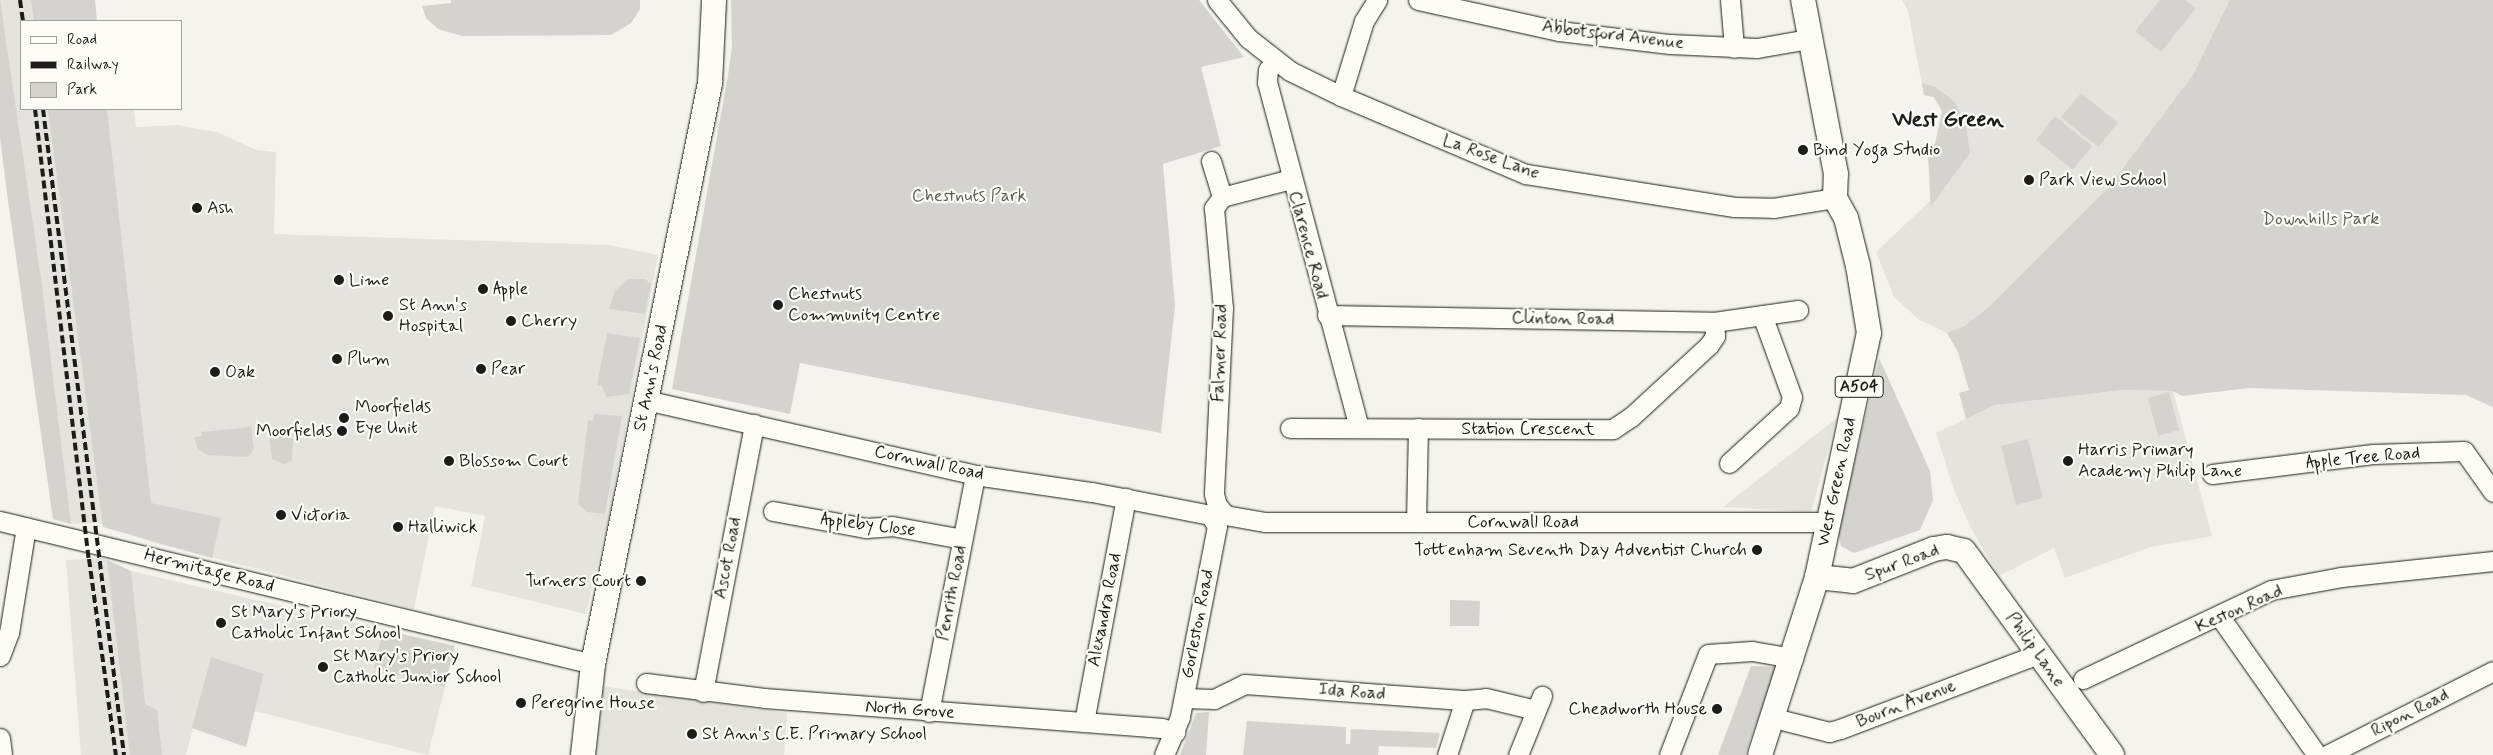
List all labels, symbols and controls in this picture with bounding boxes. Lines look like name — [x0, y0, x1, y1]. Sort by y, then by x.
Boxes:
street label: Abbotsford Avenue — [1540, 15, 1686, 55]
legend — [20, 20, 182, 110]
text: Road — [67, 30, 97, 50]
text: Railway — [67, 55, 119, 75]
text: Park — [67, 80, 97, 100]
district label: West Green — [1892, 108, 2004, 134]
street label: La Rose Lane — [1439, 129, 1543, 185]
place label: Bind Yoga Studio — [1813, 139, 1940, 161]
marker: Bind Yoga Studio — [1797, 144, 1809, 156]
place label: Park View School — [2039, 169, 2167, 191]
marker: Park View School — [2023, 174, 2035, 186]
park label: Chestnuts Park — [912, 185, 1026, 207]
street label: Clarence Road — [1283, 189, 1333, 301]
place label: Ash — [207, 197, 234, 219]
marker: Ash — [191, 202, 203, 214]
park label: Downhills Park — [2263, 208, 2379, 230]
place label: Lime — [349, 269, 389, 291]
marker: Lime — [333, 274, 345, 286]
place label: Apple — [493, 278, 528, 300]
marker: Apple — [477, 283, 489, 295]
place label: Chestnuts Community Centre — [788, 284, 940, 326]
place label: St Ann's Hospital — [399, 295, 463, 338]
marker: Chestnuts Community Centre — [772, 299, 784, 311]
street label: Falmer Road — [1207, 303, 1233, 403]
street label: Clinton Road — [1512, 307, 1614, 331]
marker: St Ann's Hospital — [381, 309, 395, 323]
place label: Cherry — [521, 310, 577, 332]
marker: Cherry — [505, 315, 517, 327]
street label: St Ann's Road — [629, 324, 673, 432]
place label: Plum — [347, 348, 390, 370]
marker: Plum — [331, 353, 343, 365]
place label: Pear — [491, 358, 525, 380]
place label: Oak — [225, 361, 255, 383]
marker: Pear — [475, 363, 487, 375]
marker: Oak — [209, 366, 221, 378]
road number: A504 — [1834, 374, 1884, 401]
place label: Moorfields Eye Unit — [355, 397, 431, 439]
marker: Moorfields Eye Unit — [337, 411, 351, 425]
street label: West Green Road — [1813, 415, 1861, 549]
street label: Station Crescent — [1464, 418, 1592, 440]
place label: Moorfields — [256, 420, 332, 442]
marker: Moorfields — [336, 425, 348, 437]
place label: Harris Primary Academy Philip Lane — [2078, 440, 2242, 482]
street label: Cornwall Road — [872, 441, 986, 485]
street label: Apple Tree Road — [2306, 442, 2420, 474]
place label: Blossom Court — [459, 450, 570, 472]
marker: Blossom Court — [443, 455, 455, 467]
marker: Harris Primary Academy Philip Lane — [2062, 455, 2074, 467]
place label: Victoria — [291, 504, 350, 526]
street label: Appleby Close — [818, 508, 918, 542]
marker: Victoria — [275, 509, 287, 521]
street label: Cornwall Road — [1467, 511, 1579, 533]
street label: Ascot Road — [709, 515, 747, 601]
place label: Halliwick — [408, 516, 478, 538]
marker: Halliwick — [392, 521, 404, 533]
place label: Tottenham Seventh Day Adventist Church — [1411, 539, 1747, 561]
street label: Spur Road — [1863, 540, 1941, 586]
street label: Penrith Road — [932, 543, 972, 643]
marker: Tottenham Seventh Day Adventist Church — [1751, 544, 1763, 556]
street label: Hermitage Road — [143, 545, 275, 597]
street label: Alexandra Road — [1083, 551, 1127, 669]
street label: Gorleston Road — [1177, 569, 1219, 679]
place label: Turners Court — [522, 570, 631, 592]
marker: Turners Court — [635, 575, 647, 587]
street label: Keston Road — [2193, 581, 2285, 637]
place label: St Mary's Priory Catholic Infant School — [231, 602, 409, 644]
street label: Philip Lane — [2001, 609, 2069, 691]
marker: St Mary's Priory Catholic Infant School — [215, 617, 227, 629]
place label: St Mary's Priory Catholic Junior School — [333, 646, 501, 689]
marker: St Mary's Priory Catholic Junior School — [317, 661, 329, 673]
street label: Bourn Avenue — [1852, 675, 1960, 733]
street label: Ida Road — [1318, 679, 1386, 705]
street label: Ripon Road — [2367, 684, 2453, 742]
place label: Peregrine House — [531, 692, 651, 714]
street label: North Grove — [865, 696, 955, 724]
marker: Peregrine House — [515, 697, 527, 709]
place label: Cheadworth House — [1568, 698, 1707, 720]
marker: Cheadworth House — [1711, 703, 1723, 715]
place label: St Ann's C.E. Primary School — [702, 723, 926, 745]
marker: St Ann's C.E. Primary School — [686, 728, 698, 740]

